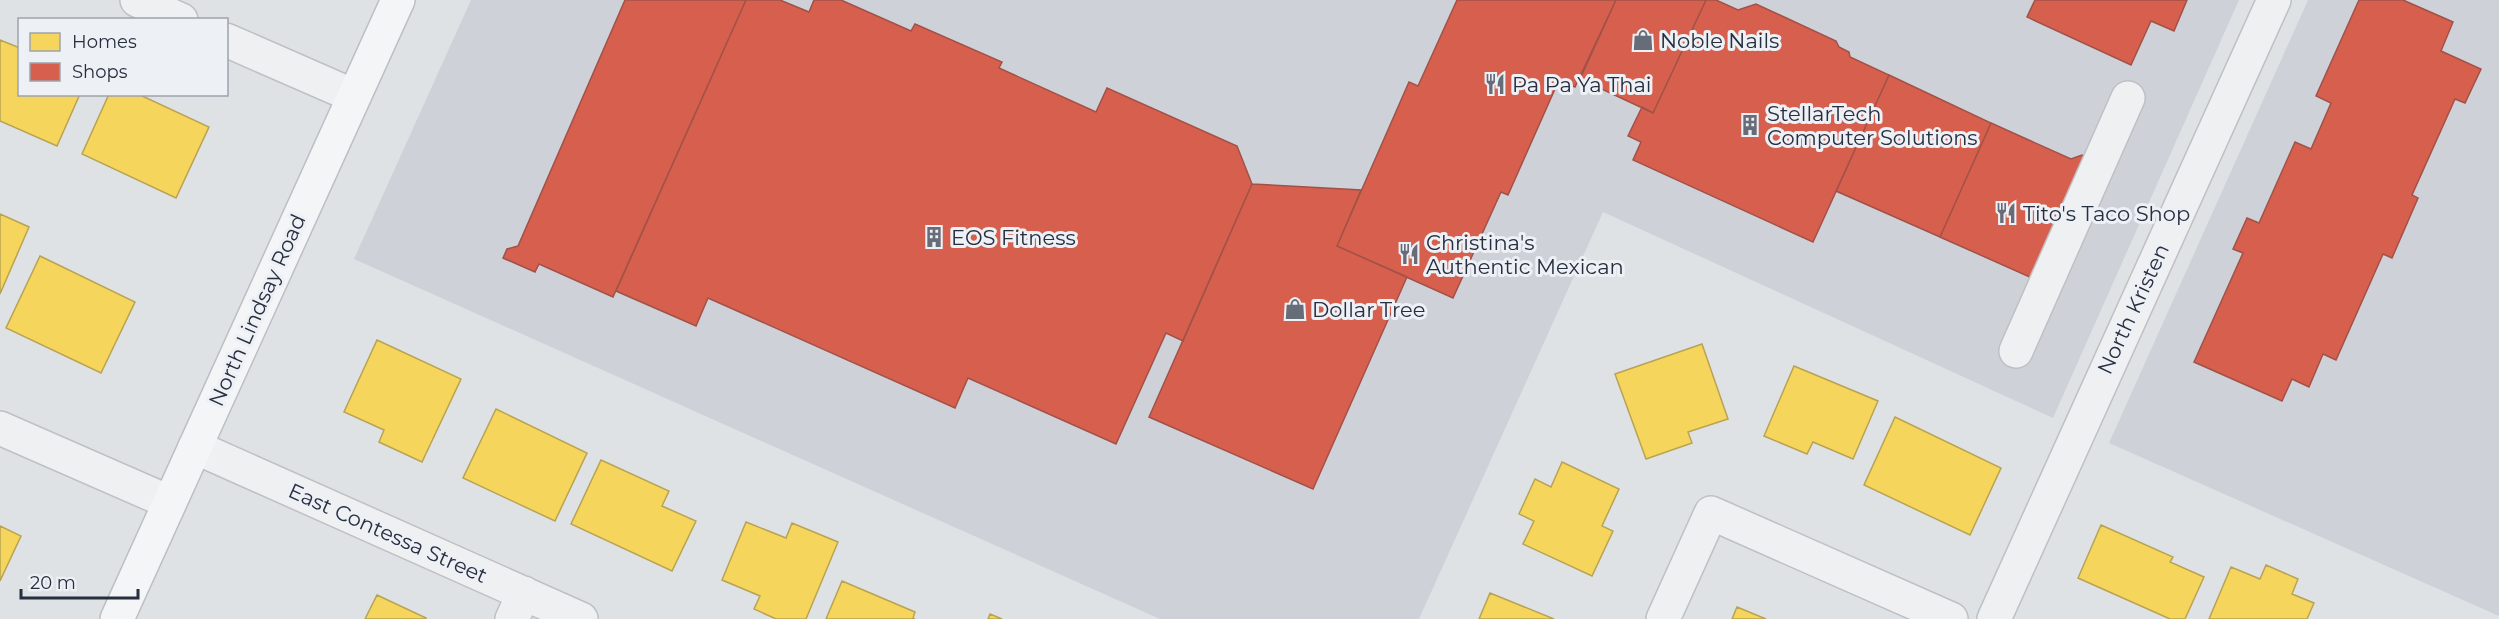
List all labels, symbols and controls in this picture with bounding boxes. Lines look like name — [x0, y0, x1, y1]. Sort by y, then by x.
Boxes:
legend — [18, 18, 228, 96]
shop icon: Noble Nails — [1631, 28, 1655, 52]
place label: Noble Nails — [1660, 28, 1779, 53]
text: Homes — [72, 31, 137, 53]
text: Shops — [72, 61, 128, 83]
restaurant icon: Pa Pa Ya Thai — [1483, 72, 1507, 96]
place label: Pa Pa Ya Thai — [1512, 72, 1651, 97]
place label: StellarTech Computer Solutions — [1767, 101, 1978, 150]
building icon: StellarTech Computer Solutions — [1738, 113, 1762, 137]
restaurant icon: Tito's Taco Shop — [1994, 201, 2018, 225]
place label: Tito's Taco Shop — [2023, 201, 2190, 226]
street label: North Lindsay Road — [203, 210, 311, 410]
building icon: EOS Fitness — [922, 225, 946, 249]
place label: EOS Fitness — [951, 225, 1076, 250]
place label: Christina's Authentic Mexican — [1426, 230, 1624, 279]
street label: North Kristen — [2092, 240, 2174, 378]
restaurant icon: Christina's Authentic Mexican — [1397, 242, 1421, 266]
shop icon: Dollar Tree — [1283, 297, 1307, 321]
place label: Dollar Tree — [1312, 297, 1425, 322]
street label: East Contessa Street — [285, 478, 491, 588]
scale bar — [21, 562, 138, 600]
text: 20 m — [30, 572, 76, 594]

